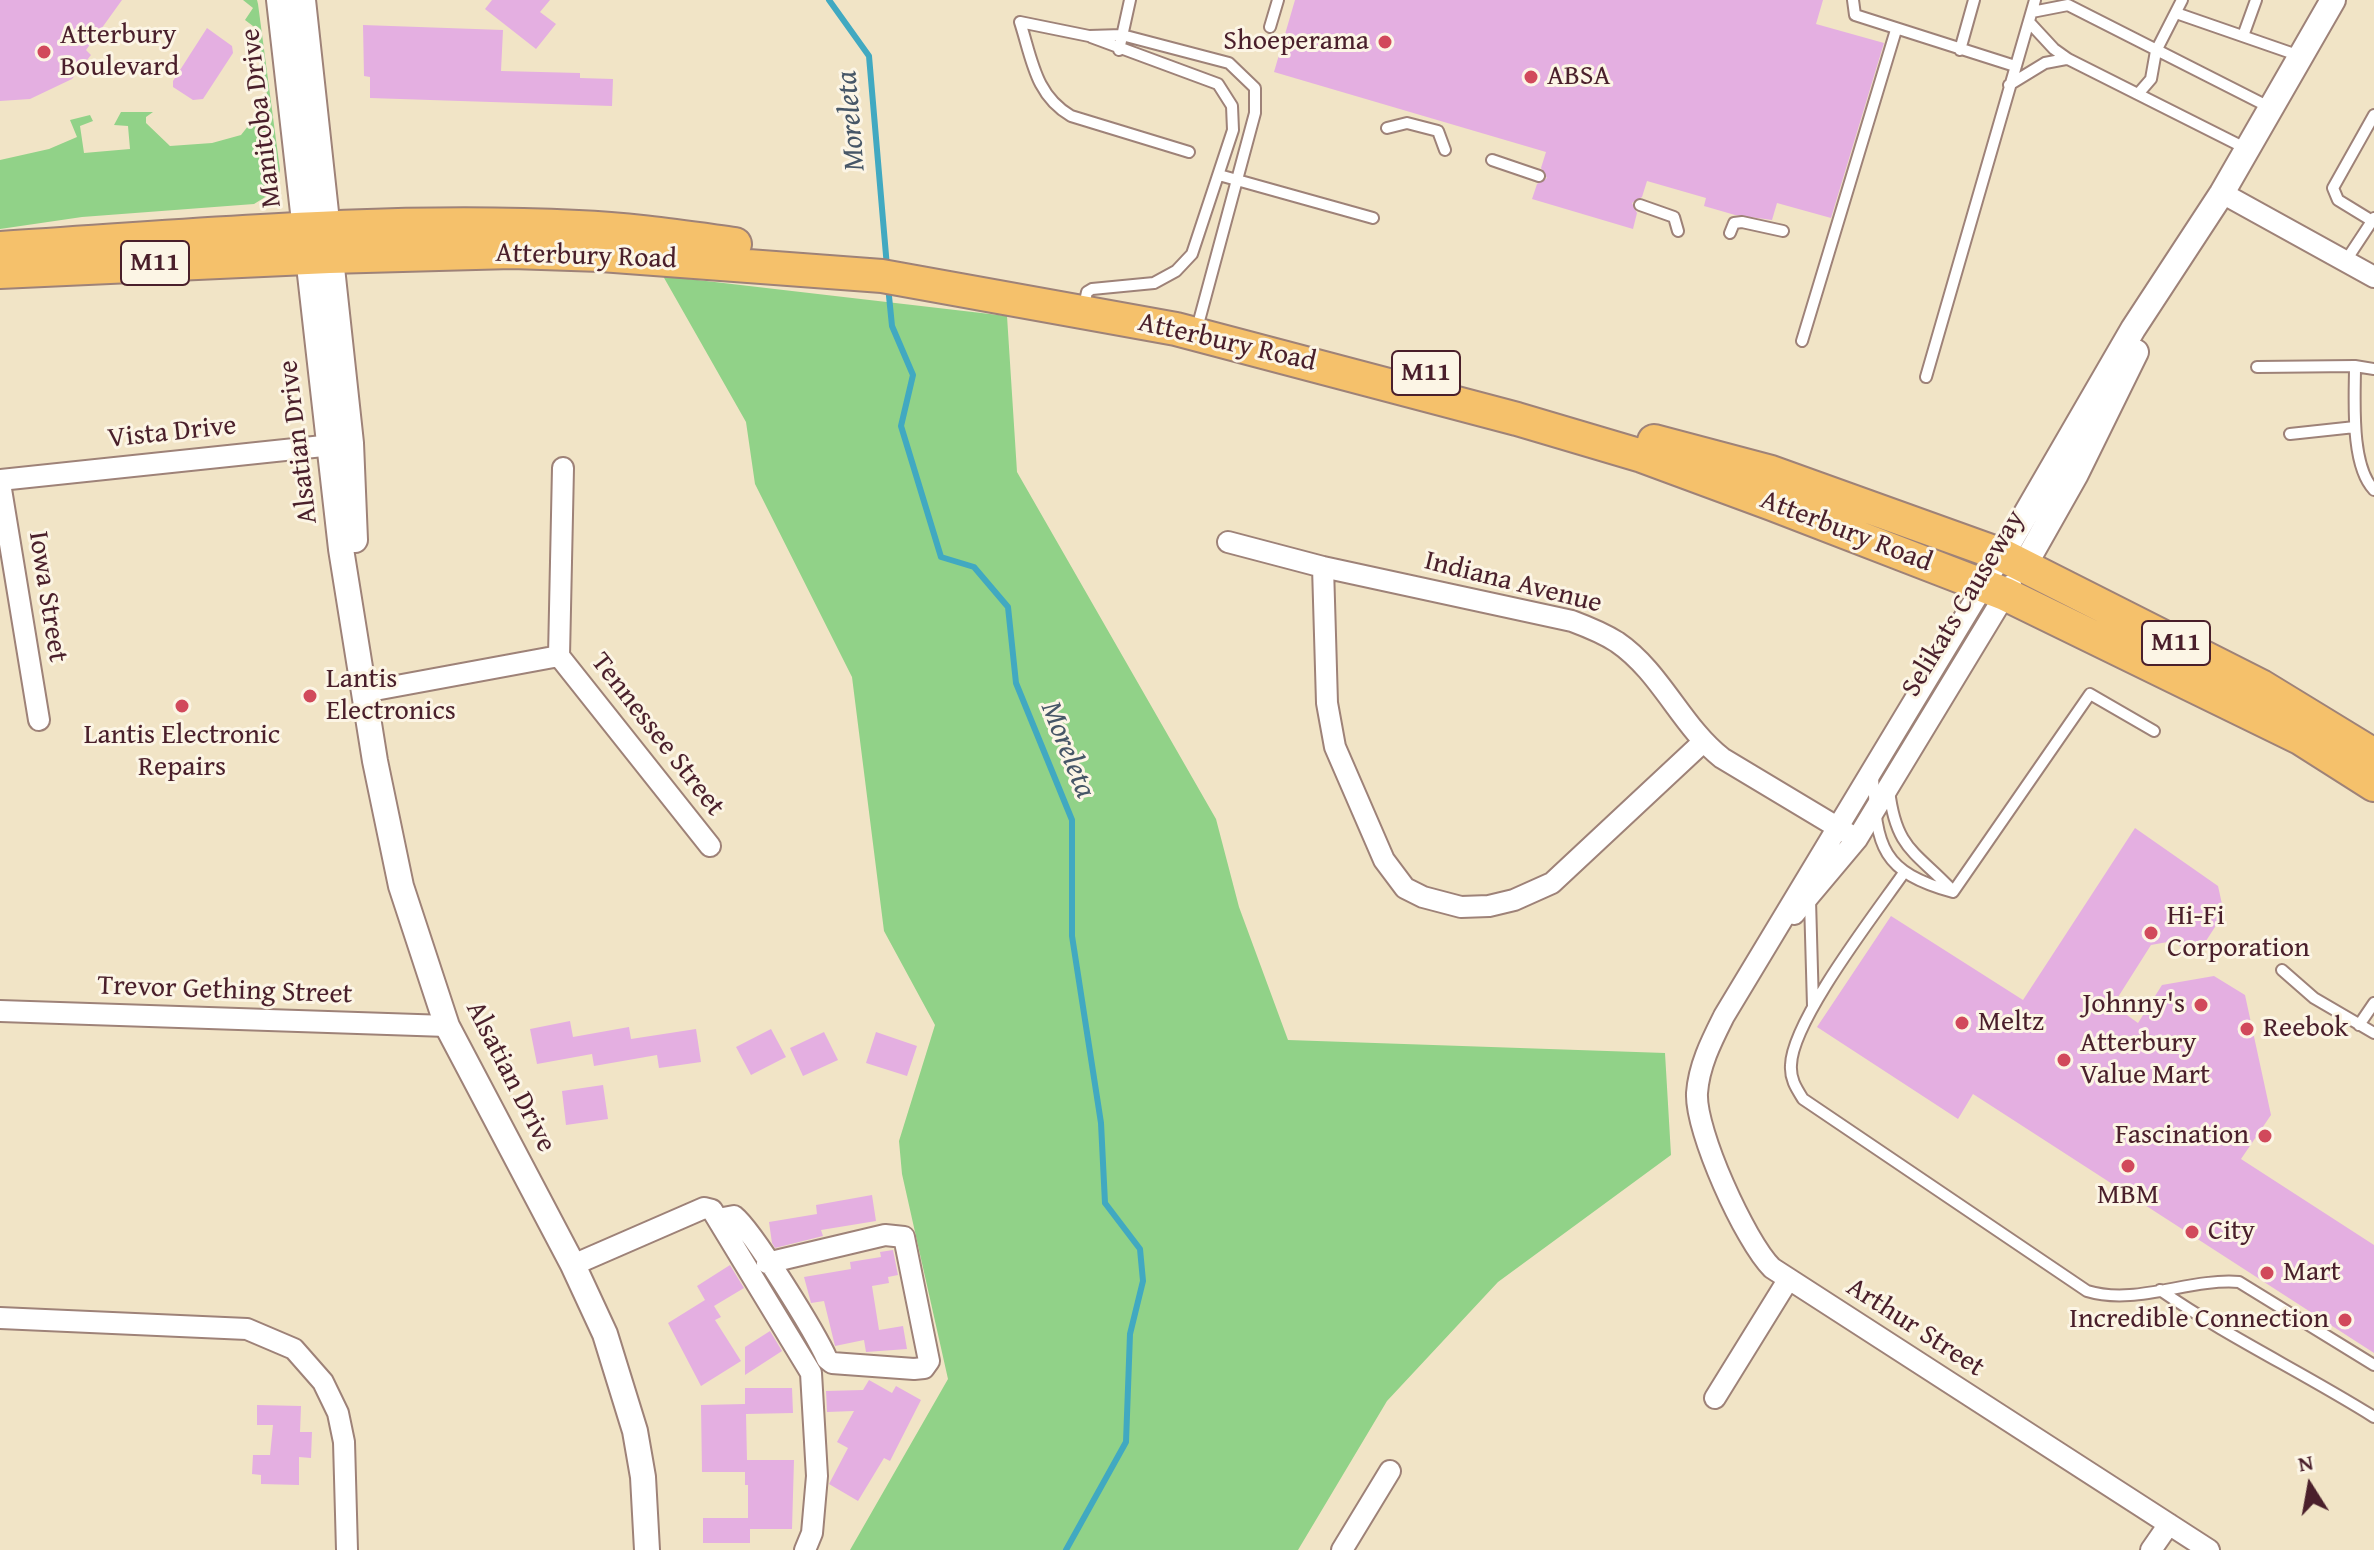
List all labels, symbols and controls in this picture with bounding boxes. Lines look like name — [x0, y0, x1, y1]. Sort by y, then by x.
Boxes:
place label: Atterbury Boulevard — [60, 19, 179, 85]
place label: Shoeperama — [1223, 25, 1369, 59]
street label: Manitoba Drive — [234, 26, 290, 210]
marker: Shoeperama — [1376, 33, 1394, 51]
marker: Atterbury Boulevard — [35, 43, 53, 61]
place label: ABSA — [1547, 60, 1611, 94]
marker: ABSA — [1522, 68, 1540, 86]
water label: Moreleta — [830, 69, 874, 173]
street label: Atterbury Road — [495, 237, 677, 277]
road number: M11 — [121, 241, 189, 285]
street label: Atterbury Road — [1135, 306, 1319, 380]
road number: M11 — [1392, 351, 1460, 395]
street label: Alsatian Drive — [272, 358, 326, 526]
street label: Vista Drive — [106, 410, 238, 456]
street label: Atterbury Road — [1755, 484, 1937, 580]
street label: Selikats Causeway — [1895, 505, 2033, 703]
street label: Iowa Street — [20, 529, 74, 665]
street label: Indiana Avenue — [1421, 545, 1605, 621]
road number: M11 — [2142, 621, 2210, 665]
street label: Tennessee Street — [583, 647, 731, 823]
place label: Lantis Electronics — [326, 663, 456, 729]
marker: Lantis Electronics — [301, 687, 319, 705]
marker: Lantis Electronic Repairs — [173, 697, 191, 715]
water label: Moreleta — [1031, 697, 1103, 803]
place label: Lantis Electronic Repairs — [84, 719, 280, 785]
place label: Hi-Fi Corporation — [2167, 900, 2310, 966]
marker: Hi-Fi Corporation — [2142, 924, 2160, 942]
street label: Trevor Gething Street — [97, 970, 353, 1012]
place label: Johnny's — [2082, 988, 2185, 1022]
street label: Alsatian Drive — [458, 996, 562, 1158]
marker: Johnny's — [2192, 996, 2210, 1014]
place label: Meltz — [1978, 1006, 2044, 1040]
place label: Reebok — [2263, 1012, 2348, 1046]
marker: Meltz — [1953, 1014, 1971, 1032]
marker: Reebok — [2238, 1020, 2256, 1038]
place label: Atterbury Value Mart — [2080, 1027, 2210, 1093]
marker: Atterbury Value Mart — [2055, 1051, 2073, 1069]
place label: Fascination — [2115, 1119, 2249, 1153]
marker: Fascination — [2256, 1127, 2274, 1145]
marker: MBM — [2119, 1157, 2137, 1175]
place label: MBM — [2097, 1179, 2159, 1213]
place label: City — [2208, 1215, 2255, 1249]
marker: City — [2183, 1223, 2201, 1241]
place label: Mart — [2283, 1256, 2341, 1290]
marker: Mart — [2258, 1264, 2276, 1282]
street label: Arthur Street — [1840, 1271, 1990, 1385]
place label: Incredible Connection — [2069, 1303, 2329, 1337]
marker: Incredible Connection — [2336, 1311, 2354, 1329]
text: N — [2295, 1445, 2316, 1480]
north arrow — [2270, 1446, 2350, 1526]

